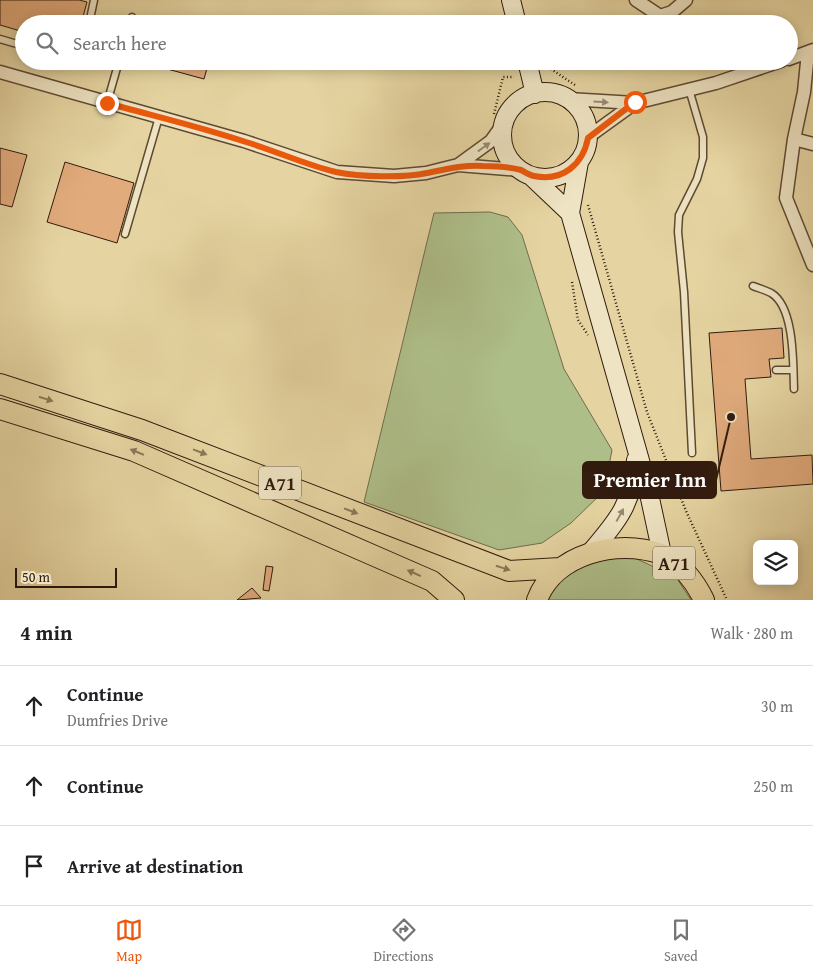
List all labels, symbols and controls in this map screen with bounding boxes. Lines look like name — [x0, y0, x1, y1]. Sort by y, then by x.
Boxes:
search box — [15, 15, 798, 70]
icon: search — [33, 29, 61, 57]
text: Search here — [73, 29, 167, 57]
route start — [624, 91, 647, 114]
route end — [96, 92, 119, 115]
one-way arrow — [594, 98, 610, 106]
one-way arrow — [477, 142, 491, 152]
one-way arrow — [39, 396, 54, 403]
one-way arrow — [129, 448, 144, 456]
one-way arrow — [193, 449, 207, 457]
callout: Premier Inn — [583, 462, 716, 498]
text: Premier Inn — [594, 464, 707, 495]
road number: A71 — [259, 466, 301, 499]
one-way arrow — [344, 508, 359, 515]
one-way arrow — [616, 508, 624, 522]
map controls — [753, 540, 798, 585]
button: layers — [753, 540, 798, 585]
road number: A71 — [653, 546, 695, 580]
scale bar — [15, 565, 118, 588]
one-way arrow — [496, 565, 511, 573]
text: 50 m — [22, 567, 50, 587]
one-way arrow — [407, 569, 421, 577]
text: 4 min — [20, 617, 72, 648]
text: Walk · 280 m — [710, 621, 793, 645]
text: Continue — [67, 680, 144, 708]
icon: ahead — [20, 692, 48, 720]
text: 30 m — [761, 694, 793, 718]
text: Dumfries Drive — [67, 708, 168, 732]
icon: ahead — [20, 772, 48, 800]
text: Continue — [67, 772, 144, 800]
text: 250 m — [753, 774, 793, 798]
icon: arrive — [20, 852, 48, 880]
text: Arrive at destination — [67, 852, 243, 880]
tab: Map — [115, 916, 143, 966]
tab: Directions — [373, 916, 434, 966]
tab: Saved — [664, 916, 698, 966]

